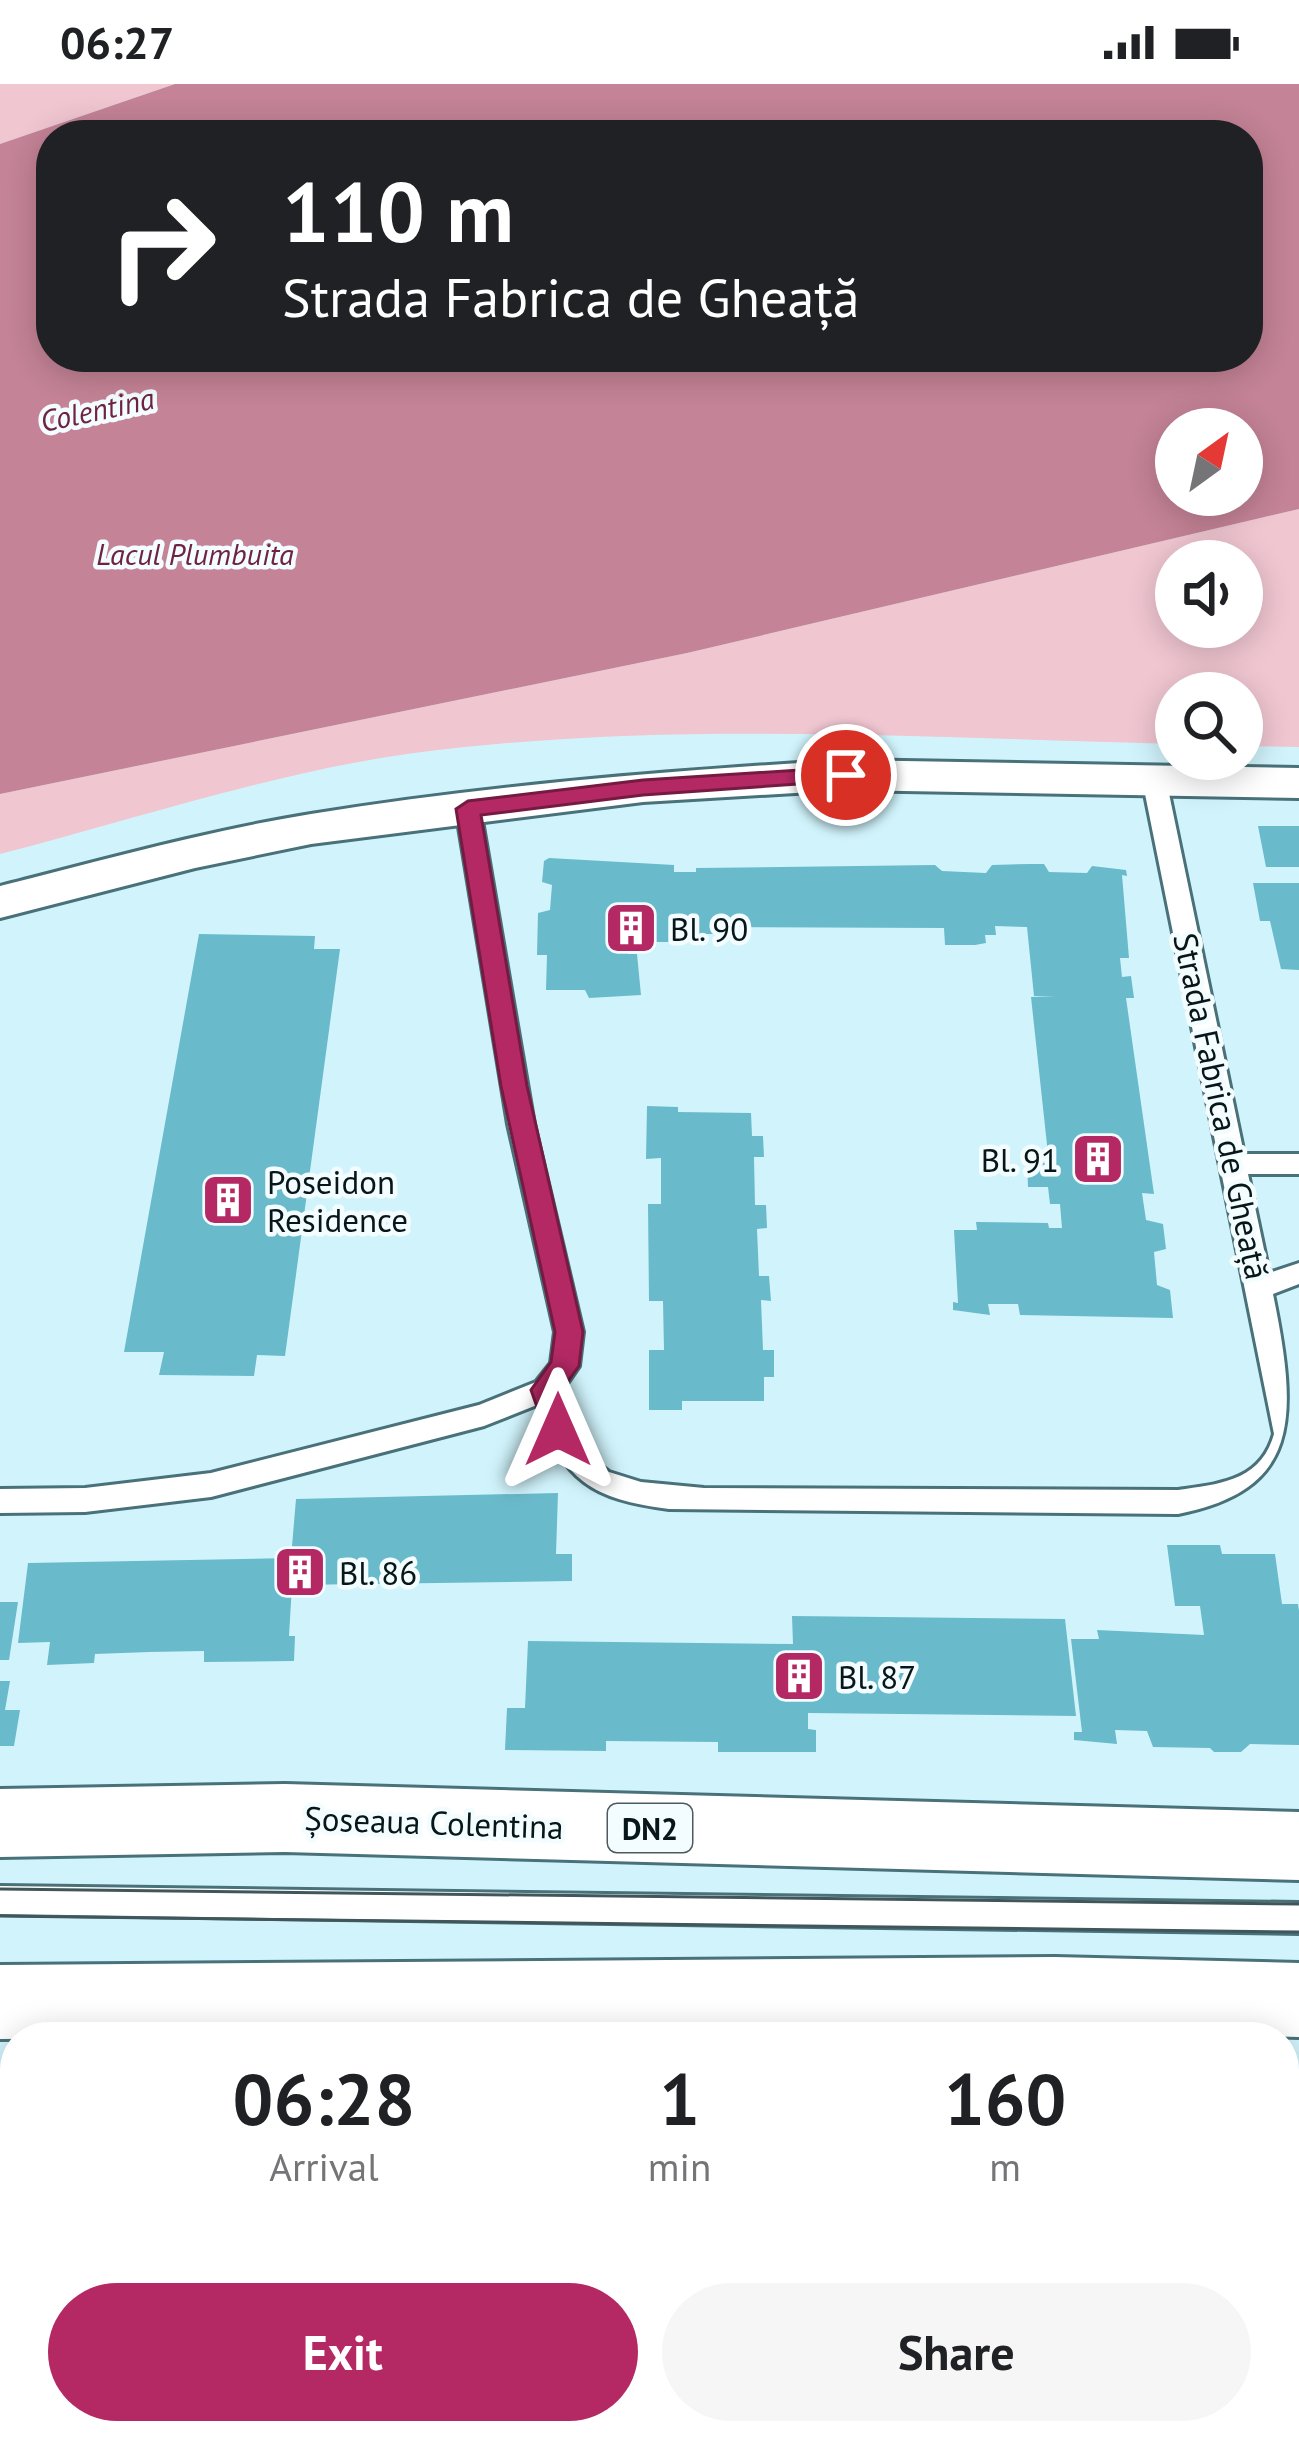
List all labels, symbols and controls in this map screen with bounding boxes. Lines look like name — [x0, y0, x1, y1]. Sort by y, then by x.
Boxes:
text: 06:27 — [60, 13, 174, 71]
text: 110 m — [282, 156, 514, 265]
icon: right — [84, 168, 240, 324]
text: Strada Fabrica de Gheață — [282, 262, 859, 332]
water label: Colentina — [37, 378, 158, 440]
north arrow — [1155, 408, 1263, 516]
map controls — [1155, 408, 1263, 780]
water label: Lacul Plumbuita — [96, 534, 294, 573]
button: sound — [1155, 540, 1263, 648]
button: search — [1155, 672, 1263, 780]
pin — [795, 724, 897, 826]
icon: arrive — [813, 742, 879, 808]
building icon: Bl. 90 — [603, 900, 659, 956]
place label: Bl. 90 — [670, 907, 748, 950]
street label: Strada Fabrica de Gheață — [1164, 929, 1280, 1283]
building icon: Bl. 91 — [1070, 1131, 1126, 1187]
place label: Bl. 91 — [981, 1138, 1059, 1181]
place label: Poseidon Residence — [267, 1160, 408, 1241]
building icon: Poseidon Residence — [200, 1172, 256, 1228]
position arrow — [495, 1367, 621, 1493]
building icon: Bl. 86 — [272, 1544, 328, 1600]
place label: Bl. 86 — [339, 1551, 417, 1594]
building icon: Bl. 87 — [771, 1648, 827, 1704]
place label: Bl. 87 — [838, 1655, 916, 1698]
street label: Șoseaua Colentina — [304, 1796, 564, 1848]
road number: DN2 — [608, 1804, 692, 1852]
text: 06:28 — [233, 2052, 415, 2145]
text: 1 — [659, 2052, 700, 2145]
text: 160 — [944, 2052, 1066, 2145]
text: Arrival — [269, 2141, 379, 2192]
text: min — [648, 2141, 711, 2192]
text: m — [989, 2141, 1021, 2192]
button: Exit — [48, 2283, 638, 2421]
button: Share — [662, 2283, 1251, 2421]

